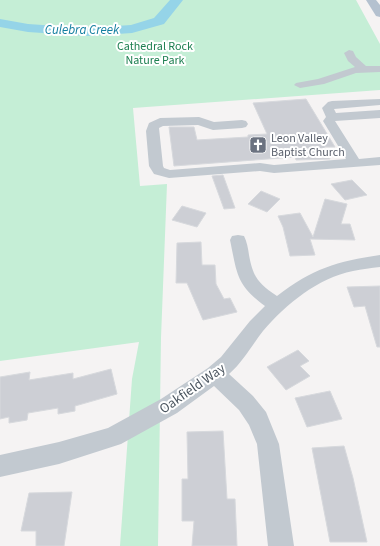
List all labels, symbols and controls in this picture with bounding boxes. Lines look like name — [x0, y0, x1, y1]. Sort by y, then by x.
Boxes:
water label: Culebra Creek — [45, 21, 120, 39]
park label: Cathedral Rock Nature Park — [117, 38, 193, 69]
place label: Leon Valley Baptist Church — [271, 130, 345, 161]
church icon: Leon Valley Baptist Church — [248, 135, 268, 155]
street label: Oakfield Way — [156, 358, 230, 419]

